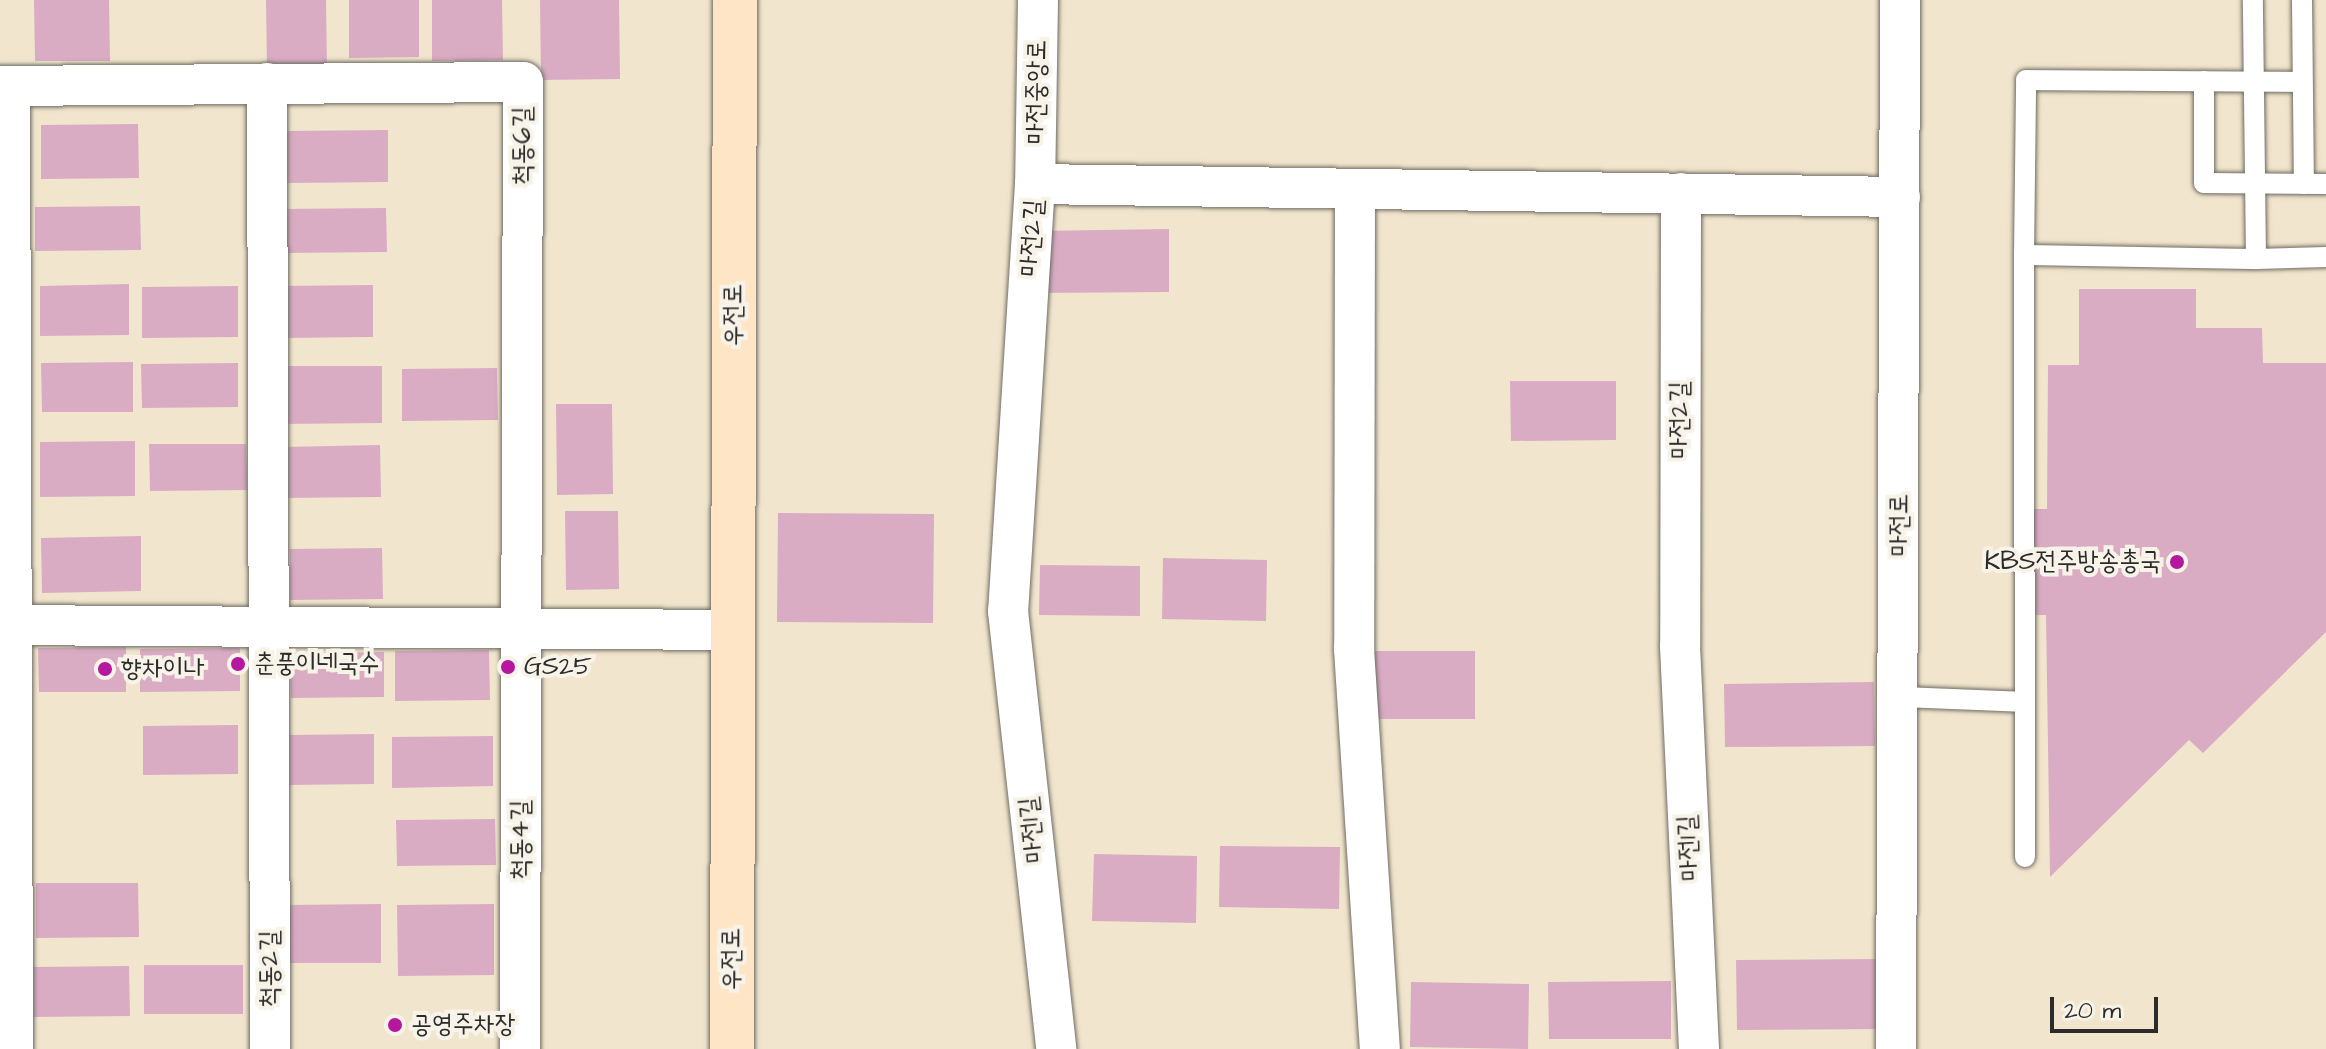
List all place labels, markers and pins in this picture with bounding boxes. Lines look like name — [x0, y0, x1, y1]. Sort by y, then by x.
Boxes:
place label: KBS전주방송총국 — [1985, 546, 2161, 578]
marker: KBS전주방송총국 — [2168, 553, 2186, 571]
place label: 춘풍이네국수 — [254, 648, 380, 680]
place label: GS25 — [524, 651, 592, 683]
place label: 향차이나 — [121, 653, 205, 685]
marker: 춘풍이네국수 — [229, 655, 247, 673]
marker: GS25 — [499, 658, 517, 676]
marker: 향차이나 — [96, 660, 114, 678]
place label: 공영주차장 — [411, 1009, 516, 1041]
marker: 공영주차장 — [386, 1016, 404, 1034]

